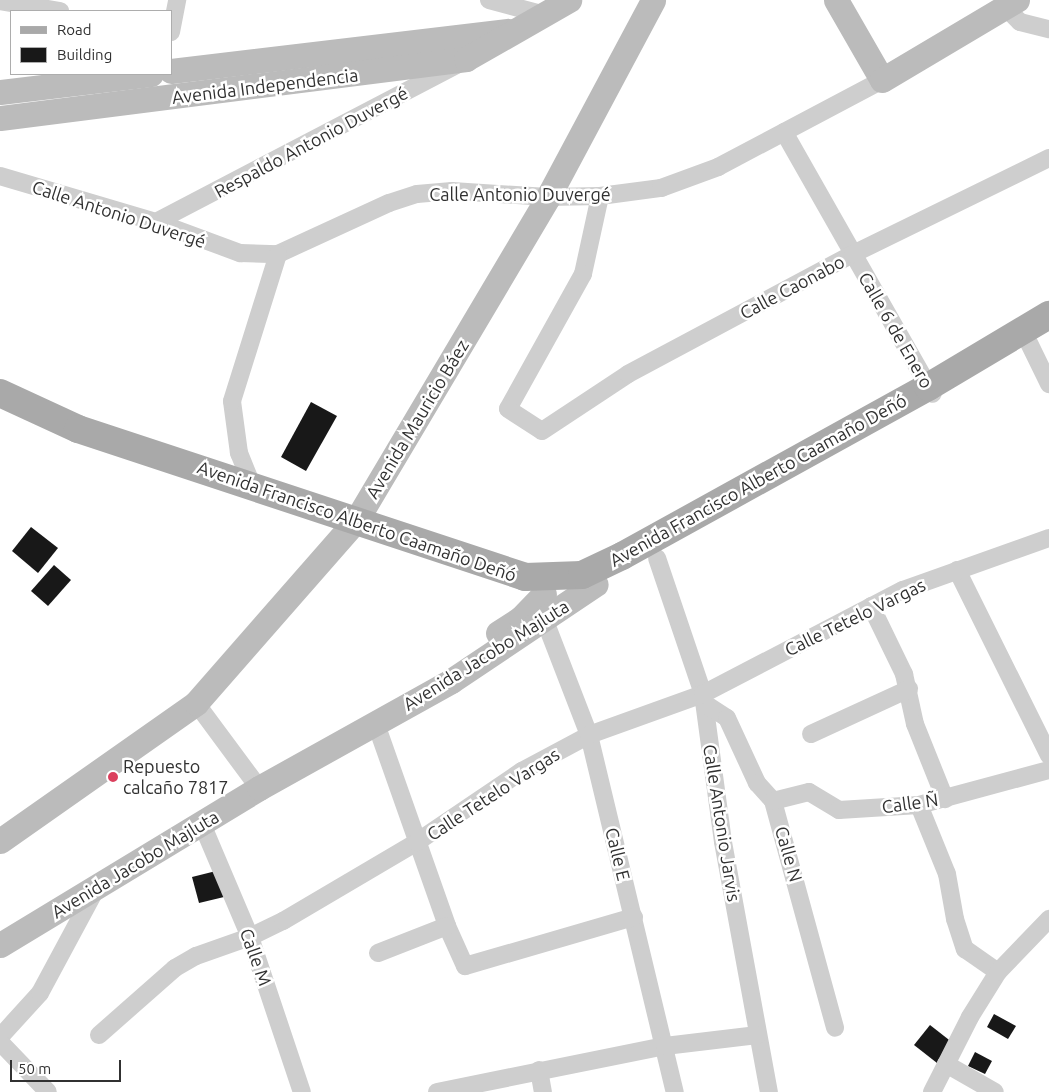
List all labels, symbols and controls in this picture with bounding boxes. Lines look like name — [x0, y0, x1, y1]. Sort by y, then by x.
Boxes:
legend — [10, 10, 172, 75]
text: Road — [57, 21, 92, 38]
text: Building — [57, 46, 112, 63]
street label: Avenida Independencia — [171, 64, 359, 108]
street label: Respaldo Antonio Duvergé — [210, 82, 412, 202]
street label: Calle Antonio Duvergé — [29, 176, 209, 252]
street label: Calle Antonio Duvergé — [429, 183, 611, 205]
street label: Calle Caonabo — [736, 250, 848, 324]
street label: Calle 6 de Enero — [854, 268, 938, 392]
street label: Avenida Mauricio Báez — [361, 336, 473, 502]
street label: Avenida Francisco Alberto Caamaño Deñó — [606, 389, 910, 571]
street label: Avenida Francisco Alberto Caamaño Deñó — [195, 456, 519, 586]
street label: Calle Tetelo Vargas — [781, 574, 929, 660]
street label: Avenida Jacobo Majluta — [399, 595, 573, 715]
street label: Calle Tetelo Vargas — [423, 743, 563, 845]
street label: Calle Antonio Jarvis — [699, 743, 745, 903]
place label: Repuesto calcaño 7817 — [123, 756, 228, 799]
marker: Repuesto calcaño 7817 — [107, 771, 119, 783]
street label: Calle Ñ — [880, 788, 940, 818]
street label: Avenida Jacobo Majluta — [47, 805, 223, 923]
street label: Calle N — [771, 824, 807, 884]
street label: Calle E — [601, 825, 635, 883]
street label: Calle M — [236, 925, 276, 989]
scale bar — [12, 1050, 124, 1082]
text: 50 m — [18, 1060, 51, 1077]

